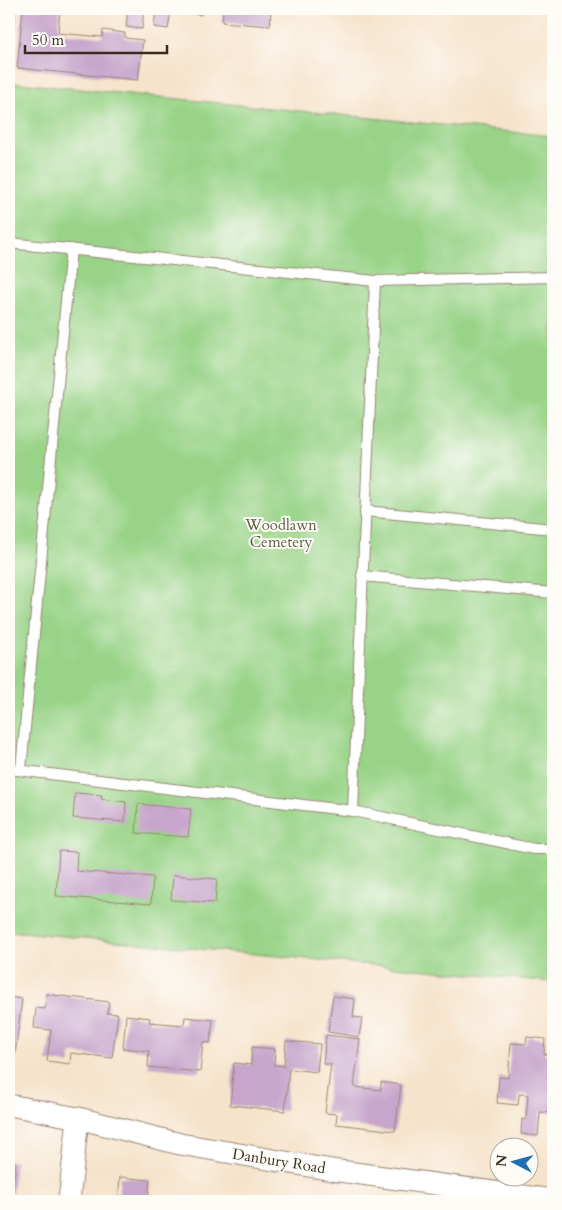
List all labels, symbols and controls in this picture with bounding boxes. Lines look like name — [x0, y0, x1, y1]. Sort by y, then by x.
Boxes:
scale bar — [25, 22, 168, 54]
text: 50 m — [32, 30, 64, 50]
park label: Woodlawn Cemetery — [244, 515, 317, 552]
north arrow — [490, 1138, 540, 1188]
street label: Danbury Road — [231, 1144, 327, 1178]
text: N — [491, 1154, 512, 1168]

